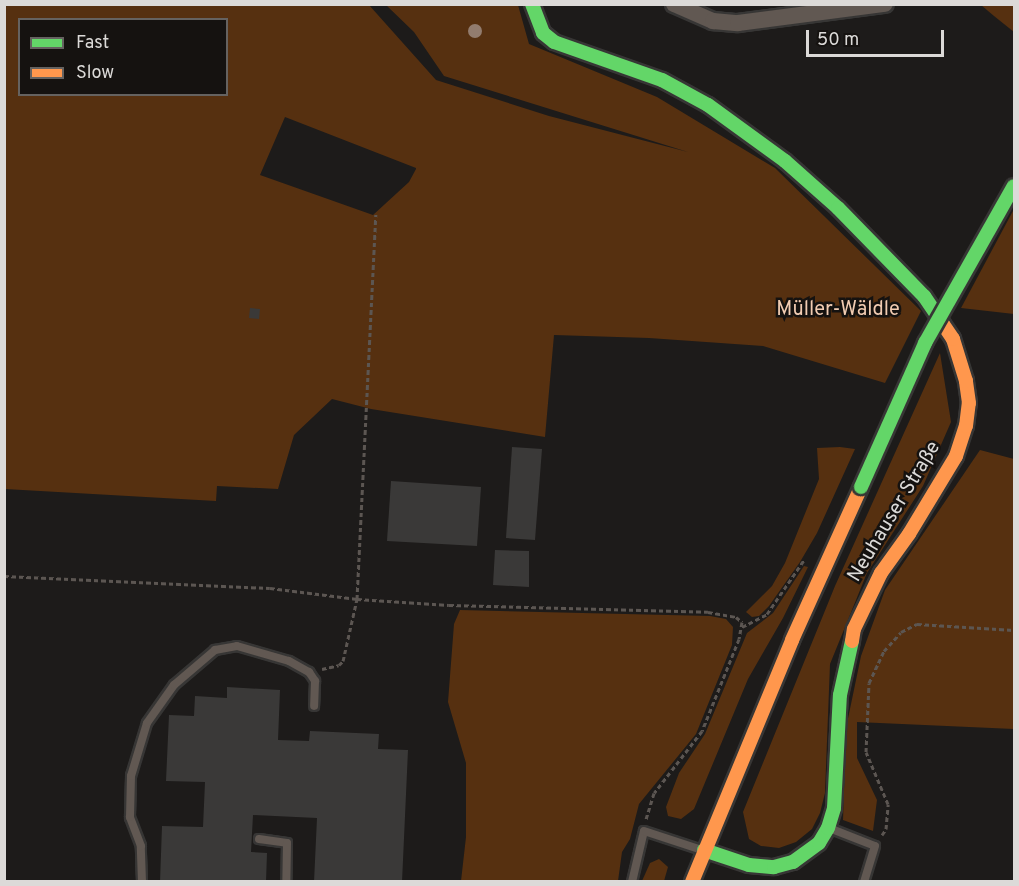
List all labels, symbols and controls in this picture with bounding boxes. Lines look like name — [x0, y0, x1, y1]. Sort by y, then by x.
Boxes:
legend — [18, 18, 228, 96]
scale bar — [809, 18, 947, 56]
text: 50 m — [817, 29, 859, 52]
text: Fast — [76, 32, 109, 55]
text: Slow — [76, 62, 114, 85]
park label: Müller-Wäldle — [776, 298, 900, 322]
street label: Neuhauser Straße — [843, 437, 947, 587]

